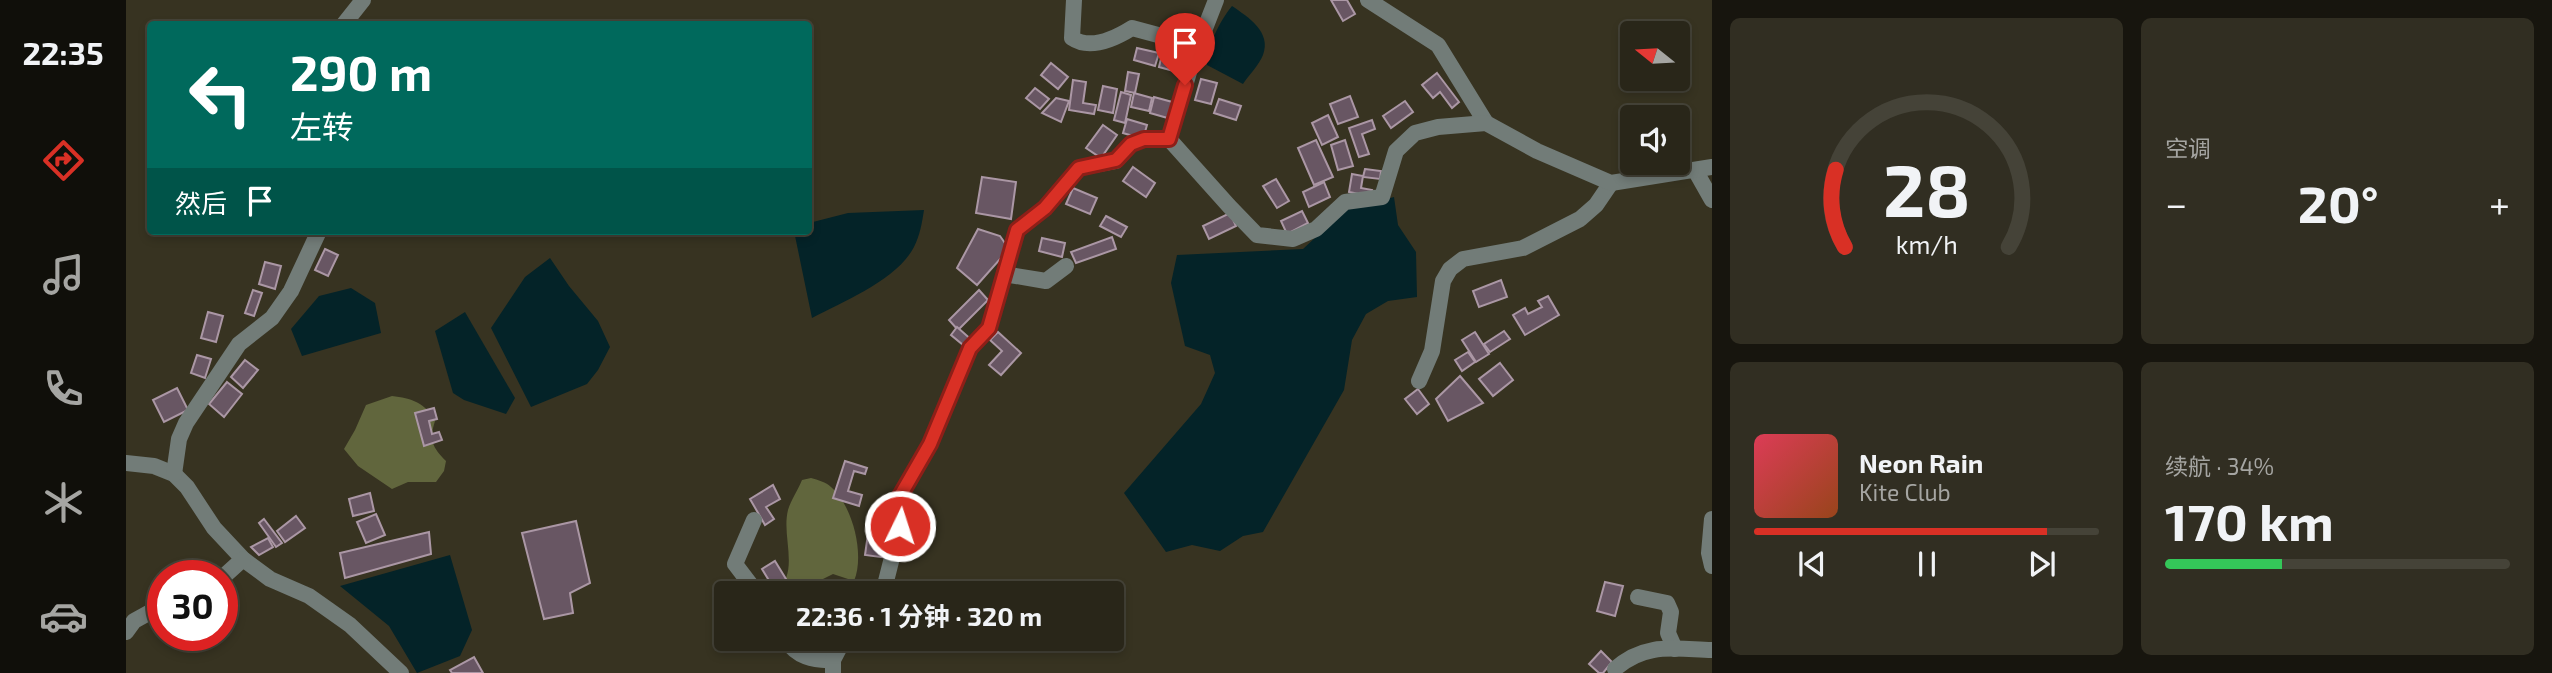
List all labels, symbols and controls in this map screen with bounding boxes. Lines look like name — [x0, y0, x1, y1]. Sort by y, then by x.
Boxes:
pin — [1155, 13, 1215, 85]
north arrow — [1620, 21, 1690, 91]
map controls — [1620, 21, 1690, 175]
icon: arrive — [1166, 24, 1204, 62]
text: 22:35 — [22, 33, 104, 71]
text: 290 m — [290, 42, 432, 101]
icon: left — [175, 49, 266, 140]
button: sound — [1620, 105, 1690, 175]
text: 左转 — [290, 107, 354, 145]
text: 空调 — [2165, 134, 2211, 162]
icon: directions — [39, 136, 88, 185]
text: 28 — [1883, 144, 1970, 232]
text: 20° — [2298, 171, 2379, 233]
text: − — [2165, 180, 2187, 226]
text: + — [2489, 180, 2510, 226]
icon: arrive — [241, 182, 279, 220]
text: 然后 — [175, 187, 227, 218]
text: km/h — [1895, 229, 1958, 259]
icon: music — [39, 250, 88, 299]
icon: phone — [39, 364, 88, 413]
text: Neon Rain — [1859, 447, 1983, 478]
text: 续航 · 34% — [2165, 452, 2274, 480]
icon: climate — [39, 478, 88, 527]
text: Kite Club — [1859, 478, 1951, 506]
position arrow — [863, 489, 937, 563]
text: 170 km — [2165, 489, 2334, 551]
icon: previous — [1793, 545, 1831, 583]
icon: pause — [1908, 545, 1946, 583]
icon: next — [2023, 545, 2061, 583]
speed limit sign: 30 — [147, 560, 238, 651]
icon: car — [39, 592, 88, 641]
text: 22:36 · 1 分钟 · 320 m — [796, 600, 1042, 631]

